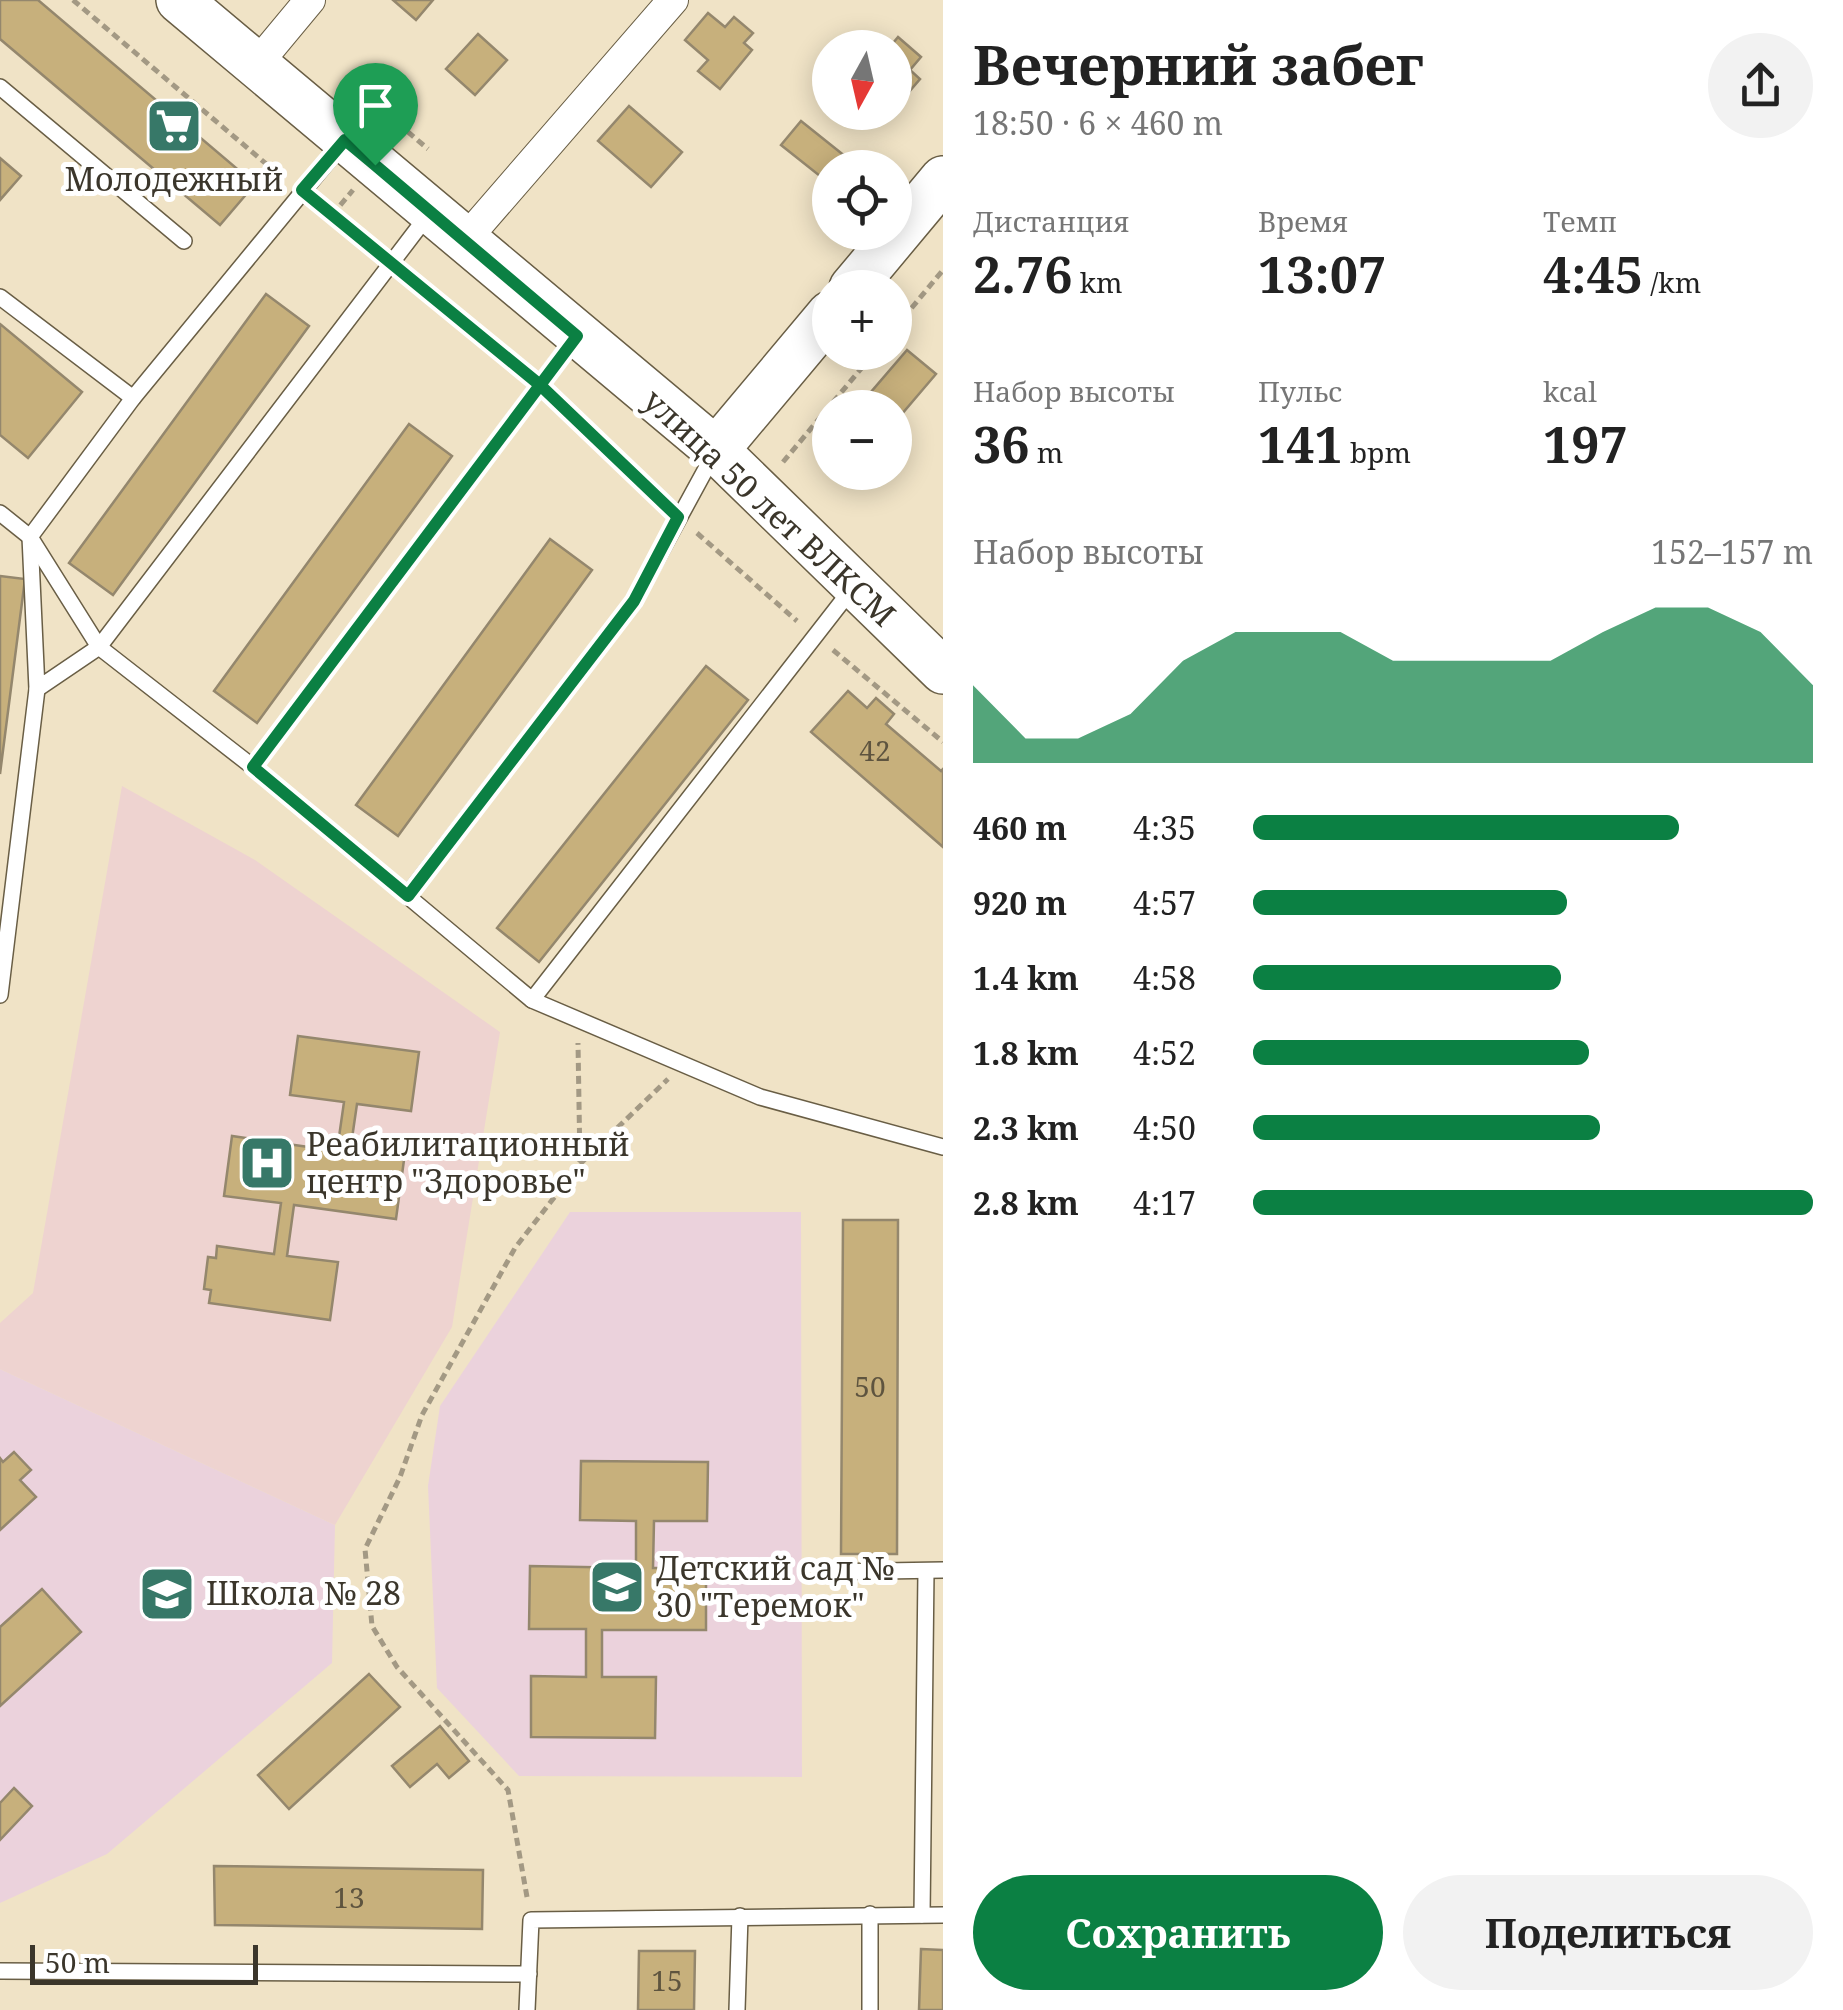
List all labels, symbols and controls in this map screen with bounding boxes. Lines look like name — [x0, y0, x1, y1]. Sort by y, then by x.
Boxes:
text: Вечерний забег — [973, 26, 1424, 101]
north arrow — [812, 30, 912, 130]
map controls — [812, 30, 912, 490]
button: share — [1708, 33, 1813, 138]
pin — [333, 63, 418, 166]
icon: arrive — [348, 78, 403, 133]
supermarket icon: Молодежный — [144, 96, 204, 156]
text: 18:50 · 6 × 460 m — [973, 101, 1223, 144]
button: locate — [812, 150, 912, 250]
place label: Молодежный — [65, 157, 283, 200]
text: Дистанция — [973, 202, 1129, 240]
text: Время — [1258, 202, 1348, 240]
text: Темп — [1543, 202, 1617, 240]
text: 2.76 — [973, 240, 1072, 308]
text: 13:07 — [1258, 240, 1386, 308]
text: 4:45 — [1543, 240, 1643, 308]
text: km — [1072, 263, 1123, 301]
text: /km — [1643, 263, 1701, 301]
button: + — [812, 270, 912, 370]
text: Набор высоты — [973, 372, 1175, 410]
text: Пульс — [1258, 372, 1342, 410]
text: kcal — [1543, 372, 1597, 410]
street label: улица 50 лет ВЛКСМ — [635, 379, 905, 635]
button: − — [812, 390, 912, 490]
text: 36 — [973, 410, 1030, 478]
text: 141 — [1258, 410, 1343, 478]
text: 197 — [1543, 410, 1628, 478]
text: m — [1030, 433, 1063, 471]
text: bpm — [1343, 433, 1411, 471]
text: Набор высоты — [973, 530, 1204, 573]
text: 152–157 m — [1651, 530, 1813, 573]
house number: 42 — [859, 731, 891, 769]
text: 460 m — [973, 806, 1067, 849]
text: 4:35 — [1133, 806, 1196, 849]
text: 920 m — [973, 881, 1067, 924]
text: 4:57 — [1133, 881, 1196, 924]
text: 1.4 km — [973, 956, 1079, 999]
text: 4:58 — [1133, 956, 1196, 999]
text: 1.8 km — [973, 1031, 1079, 1074]
text: 4:52 — [1133, 1031, 1196, 1074]
text: 2.3 km — [973, 1106, 1079, 1149]
text: 4:50 — [1133, 1106, 1196, 1149]
place label: Реабилитационный центр "Здоровье" — [306, 1122, 630, 1202]
hospital icon: Реабилитационный центр "Здоровье" — [237, 1133, 297, 1193]
text: 2.8 km — [973, 1181, 1079, 1224]
text: 4:17 — [1133, 1181, 1196, 1224]
house number: 50 — [854, 1367, 886, 1405]
place label: Детский сад № 30 "Теремок" — [656, 1546, 895, 1626]
school or university icon: Детский сад № 30 "Теремок" — [587, 1557, 647, 1617]
school or university icon: Школа № 28 — [137, 1564, 197, 1624]
place label: Школа № 28 — [206, 1571, 401, 1614]
button: Сохранить — [973, 1875, 1383, 1990]
button: Поделиться — [1403, 1875, 1813, 1990]
house number: 13 — [333, 1878, 365, 1916]
scale bar — [30, 1940, 258, 1984]
text: 50 m — [45, 1943, 110, 1981]
house number: 15 — [651, 1961, 683, 1999]

